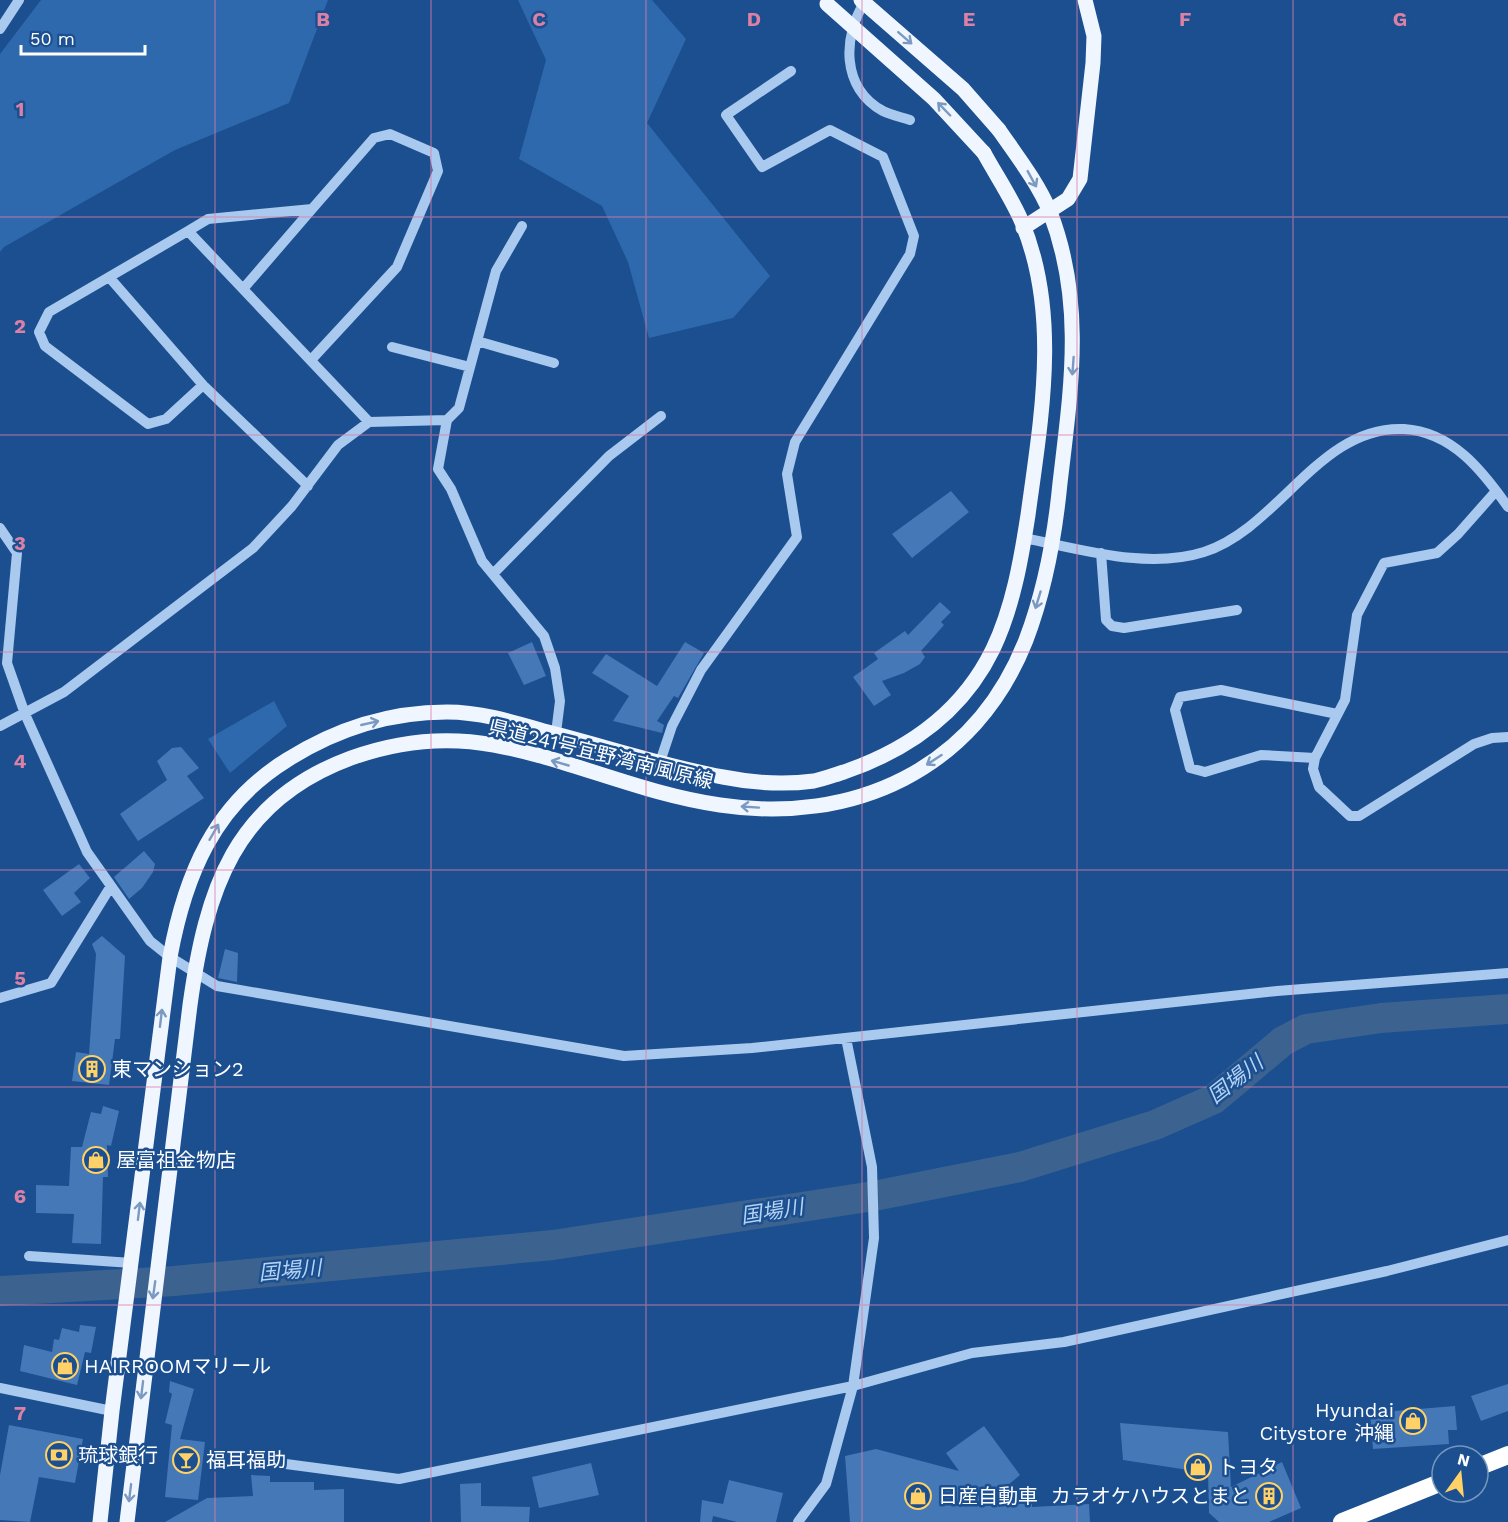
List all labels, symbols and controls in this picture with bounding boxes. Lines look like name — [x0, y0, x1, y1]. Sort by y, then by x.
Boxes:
text: B — [316, 7, 330, 31]
text: C — [532, 7, 546, 31]
text: D — [747, 7, 761, 31]
text: E — [963, 7, 975, 31]
text: F — [1179, 7, 1191, 31]
text: G — [1393, 7, 1407, 31]
scale bar — [21, 18, 146, 56]
text: 50 m — [30, 28, 75, 49]
one-way arrow — [897, 32, 913, 45]
text: 1 — [16, 97, 24, 121]
one-way arrow — [937, 102, 952, 117]
one-way arrow — [1026, 170, 1038, 187]
text: 2 — [14, 314, 26, 338]
one-way arrow — [1067, 356, 1078, 376]
text: 3 — [14, 531, 26, 555]
one-way arrow — [1032, 590, 1043, 609]
street label: 県道241号宜野湾南風原線 — [486, 714, 716, 794]
one-way arrow — [360, 716, 379, 728]
text: 4 — [14, 749, 27, 773]
one-way arrow — [926, 754, 943, 766]
one-way arrow — [551, 757, 570, 768]
one-way arrow — [740, 802, 760, 813]
one-way arrow — [208, 824, 220, 841]
text: 5 — [14, 966, 26, 990]
one-way arrow — [156, 1008, 167, 1028]
water label: 国場川 — [1202, 1049, 1269, 1108]
building icon: 東マンション2 — [77, 1054, 107, 1084]
place label: 東マンション2 — [112, 1057, 244, 1081]
shop icon: 屋富祖金物店 — [81, 1145, 111, 1175]
place label: 屋富祖金物店 — [116, 1148, 236, 1172]
text: 6 — [14, 1184, 26, 1208]
water label: 国場川 — [739, 1193, 807, 1228]
one-way arrow — [133, 1202, 144, 1222]
water label: 国場川 — [258, 1255, 324, 1285]
one-way arrow — [148, 1279, 159, 1299]
shop icon: HAIRROOMマリール — [50, 1351, 80, 1381]
place label: HAIRROOMマリール — [84, 1354, 271, 1378]
one-way arrow — [136, 1379, 147, 1399]
place label: Hyundai Citystore 沖縄 — [1259, 1398, 1394, 1445]
text: 7 — [14, 1401, 26, 1425]
shop icon: Hyundai Citystore 沖縄 — [1398, 1406, 1428, 1436]
bank icon: 琉球銀行 — [44, 1440, 74, 1470]
place label: 琉球銀行 — [78, 1443, 158, 1467]
north arrow — [1430, 1444, 1490, 1504]
bar icon: 福耳福助 — [171, 1445, 201, 1475]
place label: 福耳福助 — [206, 1448, 286, 1472]
text: N — [1456, 1449, 1472, 1471]
shop icon: トヨタ — [1183, 1452, 1213, 1482]
place label: トヨタ — [1218, 1455, 1278, 1479]
shop icon: 日産自動車 — [903, 1481, 933, 1511]
building icon: カラオケハウスとまと — [1254, 1481, 1284, 1511]
one-way arrow — [124, 1483, 135, 1502]
place label: 日産自動車 — [938, 1484, 1038, 1508]
place label: カラオケハウスとまと — [1051, 1484, 1250, 1508]

